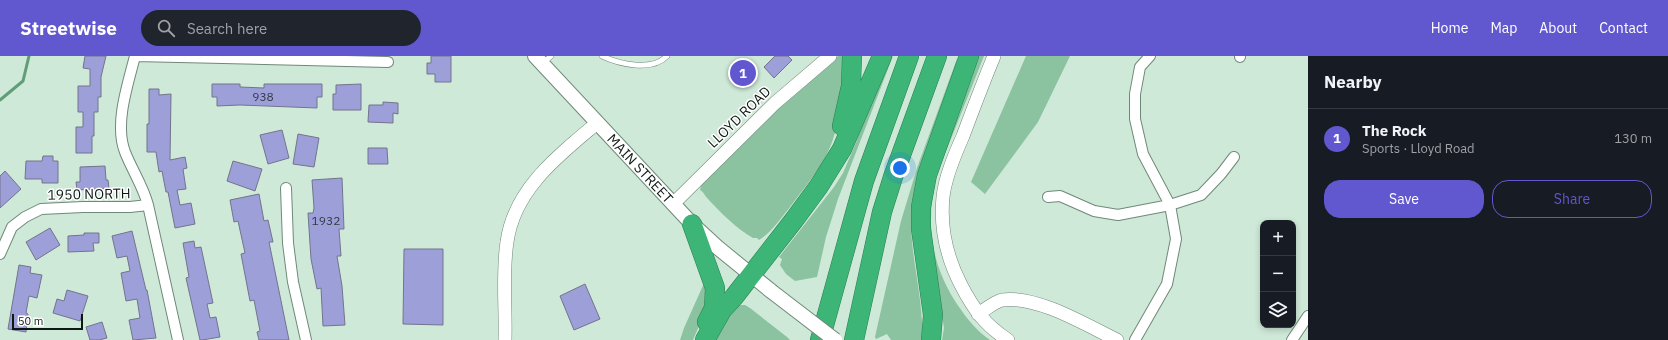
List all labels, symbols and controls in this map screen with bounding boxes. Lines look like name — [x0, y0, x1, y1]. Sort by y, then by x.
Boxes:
search box — [141, 10, 421, 46]
text: Streetwise — [20, 16, 117, 40]
icon: search — [155, 17, 177, 39]
text: Search here — [187, 19, 267, 38]
text: Home — [1431, 19, 1468, 37]
text: Map — [1490, 19, 1517, 37]
text: About — [1539, 19, 1577, 37]
text: Contact — [1599, 19, 1648, 37]
pin: 1 — [730, 58, 756, 88]
text: Nearby — [1324, 71, 1382, 93]
street label: LLOYD ROAD — [704, 82, 774, 152]
house number: 938 — [252, 89, 274, 104]
text: The Rock — [1362, 121, 1426, 140]
street label: MAIN STREET — [603, 130, 677, 207]
text: 1 — [1333, 130, 1341, 147]
text: 130 m — [1614, 130, 1652, 147]
text: Sports · Lloyd Road — [1362, 140, 1475, 157]
your location — [890, 158, 910, 178]
button: Save — [1324, 180, 1484, 218]
button: Share — [1492, 180, 1652, 218]
street label: 1950 NORTH — [47, 184, 131, 204]
house number: 1932 — [312, 213, 340, 228]
map controls — [1260, 220, 1296, 328]
button: + — [1260, 220, 1296, 256]
button: − — [1260, 256, 1296, 292]
button: layers — [1260, 292, 1296, 328]
scale bar — [12, 312, 83, 331]
text: 50 m — [18, 314, 43, 328]

